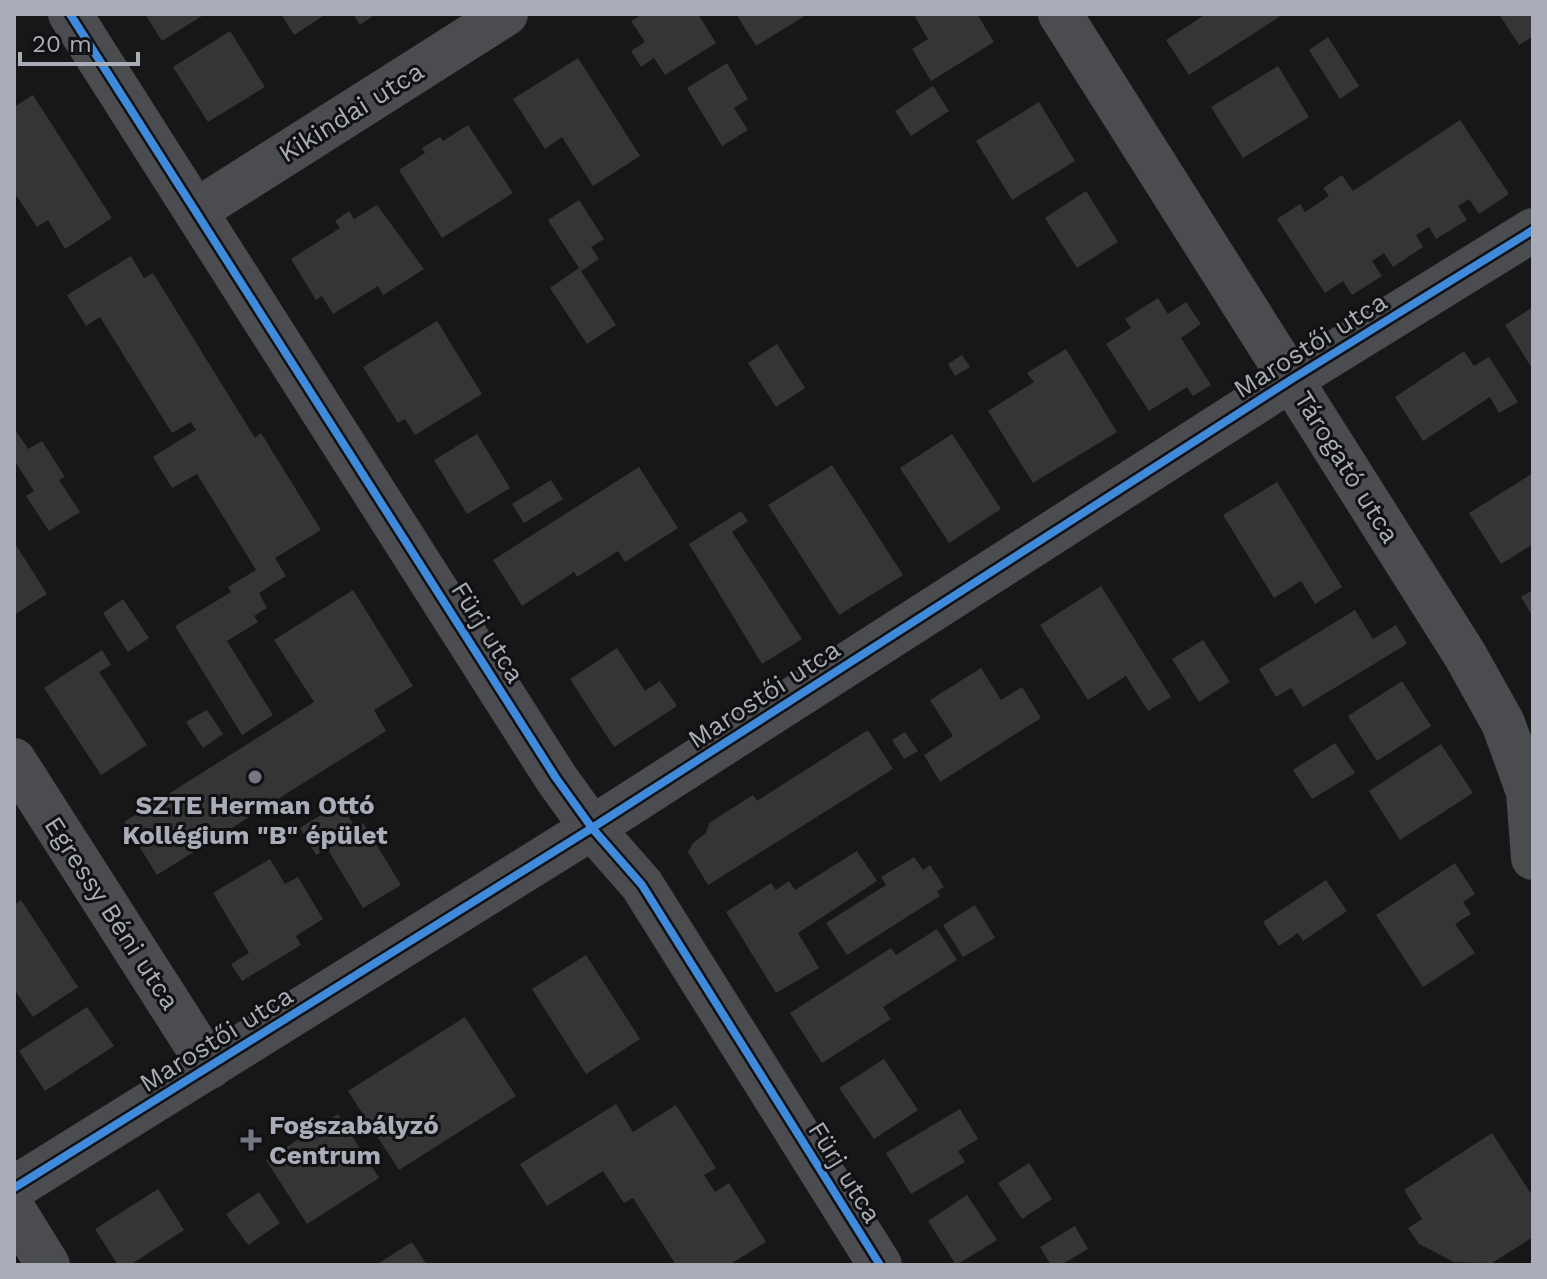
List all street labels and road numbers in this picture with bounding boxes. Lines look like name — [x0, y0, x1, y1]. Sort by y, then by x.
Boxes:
street label: Kikindai utca — [273, 55, 429, 168]
street label: Marostői utca — [1228, 286, 1392, 404]
street label: Tárogató utca — [1288, 386, 1406, 549]
street label: Fürj utca — [445, 576, 531, 688]
street label: Marostői utca — [683, 634, 846, 754]
street label: Egressy Béni utca — [38, 811, 186, 1015]
street label: Marostői utca — [134, 980, 298, 1098]
street label: Fürj utca — [802, 1116, 888, 1228]

